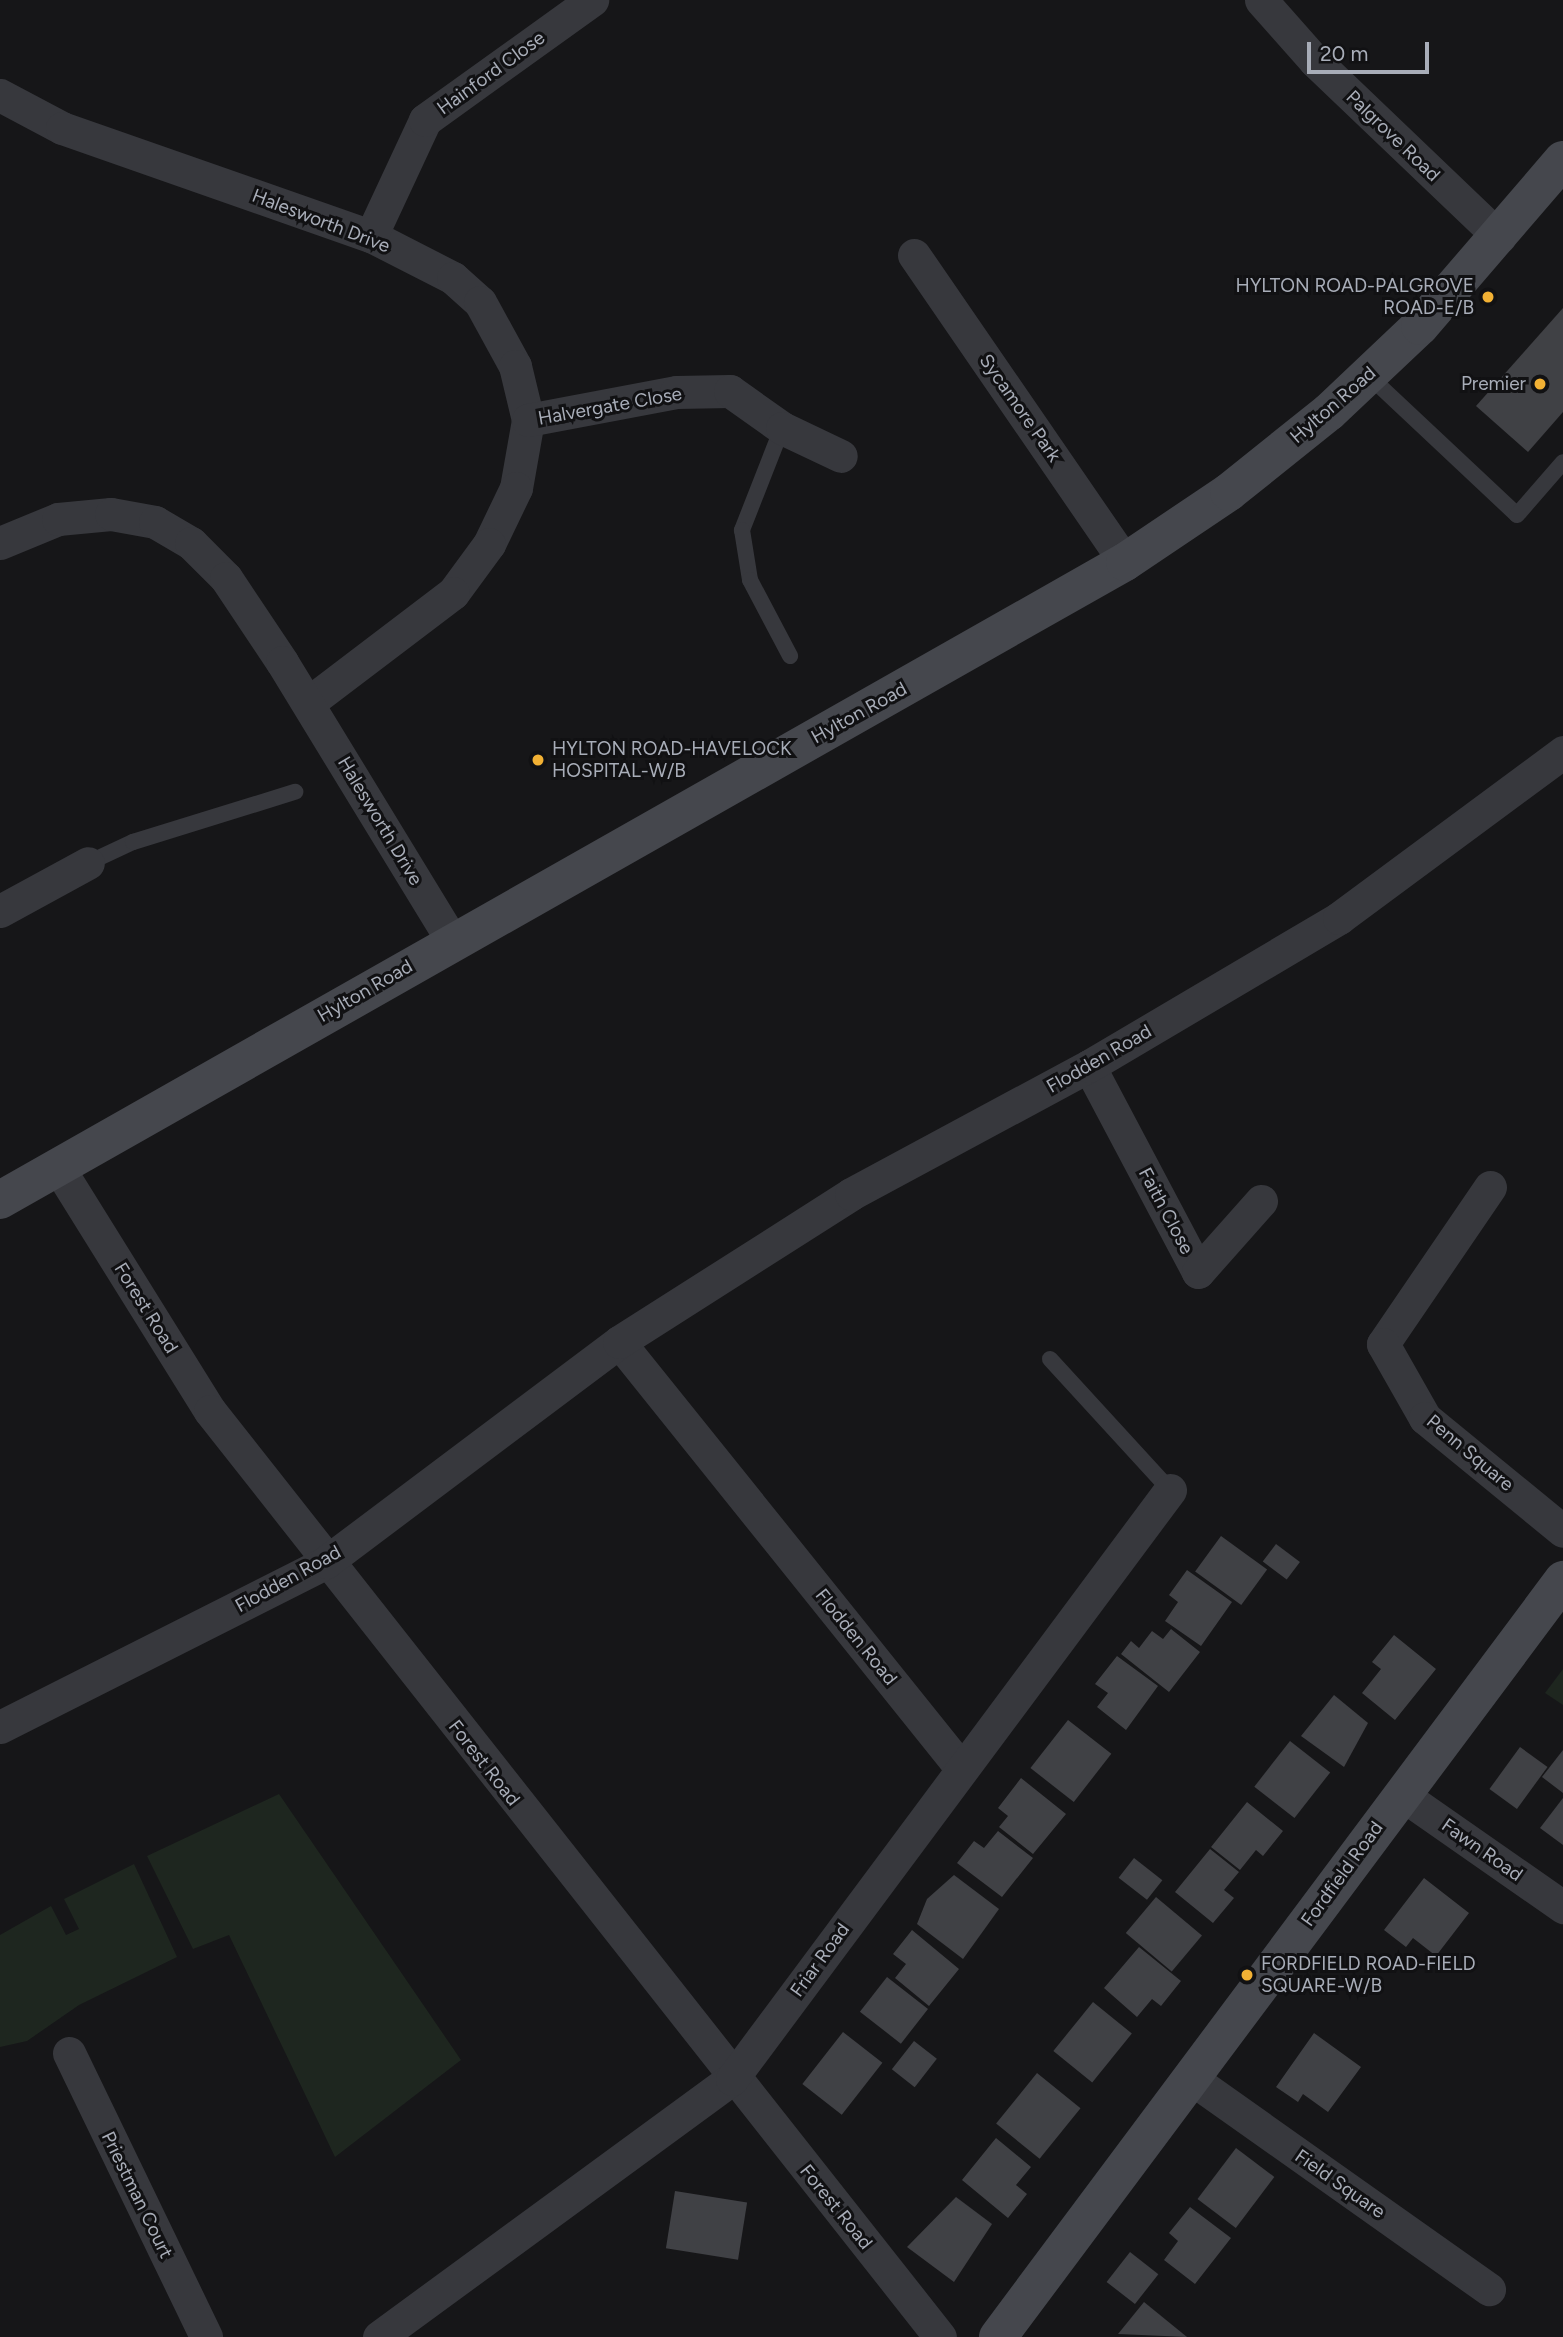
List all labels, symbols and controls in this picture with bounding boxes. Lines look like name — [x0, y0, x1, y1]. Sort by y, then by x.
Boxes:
street label: Hainford Close — [433, 26, 549, 120]
scale bar — [1311, 28, 1434, 72]
text: 20 m — [1320, 41, 1368, 66]
street label: Palgrove Road — [1341, 86, 1445, 186]
street label: Halesworth Drive — [249, 184, 393, 258]
place label: HYLTON ROAD-PALGROVE ROAD-E/B — [1236, 275, 1474, 319]
marker: HYLTON ROAD-PALGROVE ROAD-E/B — [1480, 289, 1496, 305]
street label: Sycamore Park — [974, 350, 1066, 466]
street label: Hylton Road — [1286, 362, 1380, 448]
place label: Premier — [1461, 373, 1526, 395]
marker: Premier — [1532, 376, 1548, 392]
street label: Halvergate Close — [536, 382, 684, 430]
street label: Hylton Road — [807, 677, 911, 749]
place label: HYLTON ROAD-HAVELOCK HOSPITAL-W/B — [552, 738, 792, 782]
marker: HYLTON ROAD-HAVELOCK HOSPITAL-W/B — [530, 752, 546, 768]
street label: Halesworth Drive — [333, 753, 427, 889]
street label: Hylton Road — [314, 955, 416, 1027]
street label: Flodden Road — [1043, 1020, 1155, 1098]
street label: Faith Close — [1134, 1164, 1198, 1258]
street label: Forest Road — [109, 1259, 183, 1357]
street label: Penn Square — [1422, 1410, 1518, 1496]
street label: Flodden Road — [231, 1541, 345, 1617]
street label: Flodden Road — [810, 1584, 902, 1690]
street label: Forest Road — [443, 1716, 525, 1810]
street label: Fawn Road — [1437, 1814, 1527, 1886]
street label: Fordfield Road — [1296, 1817, 1388, 1931]
street label: Friar Road — [786, 1919, 854, 2001]
place label: FORDFIELD ROAD-FIELD SQUARE-W/B — [1261, 1953, 1476, 1997]
marker: FORDFIELD ROAD-FIELD SQUARE-W/B — [1239, 1967, 1255, 1983]
street label: Priestman Court — [96, 2128, 178, 2262]
street label: Field Square — [1291, 2145, 1389, 2223]
street label: Forest Road — [795, 2160, 877, 2254]

